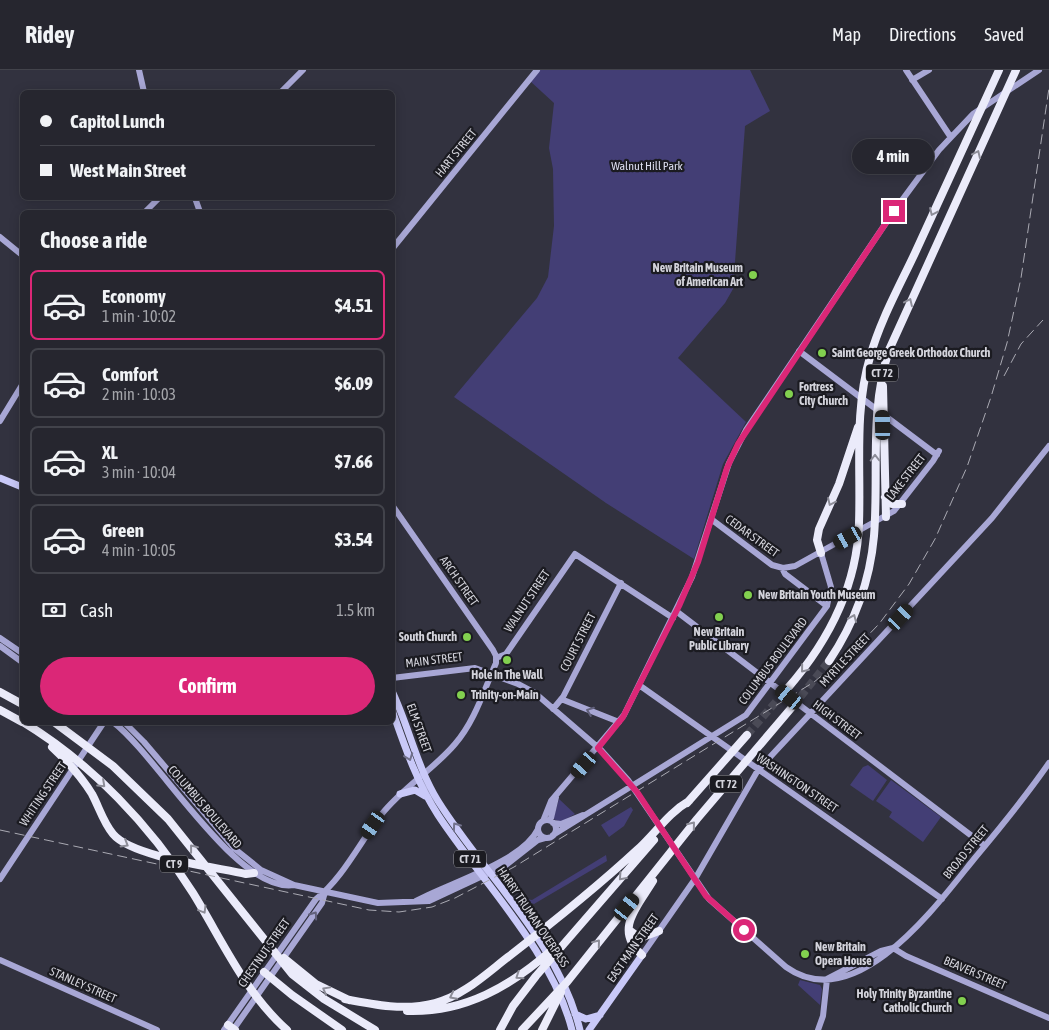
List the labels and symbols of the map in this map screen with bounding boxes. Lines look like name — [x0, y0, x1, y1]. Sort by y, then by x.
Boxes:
street label: HART STREET — [432, 126, 480, 180]
callout: 4 min — [853, 138, 935, 174]
one-way arrow — [971, 150, 982, 159]
park label: Walnut Hill Park — [611, 159, 684, 173]
route end — [883, 200, 905, 222]
one-way arrow — [929, 207, 940, 216]
place label: New Britain Museum of American Art — [653, 261, 744, 289]
marker: New Britain Museum of American Art — [747, 269, 759, 281]
one-way arrow — [903, 298, 914, 307]
place label: Saint George Greek Orthodox Church — [832, 346, 991, 360]
marker: Saint George Greek Orthodox Church — [816, 347, 828, 359]
road number: CT 72 — [866, 364, 898, 382]
place label: Fortress City Church — [799, 380, 848, 408]
marker: Fortress City Church — [783, 388, 795, 400]
car — [875, 410, 890, 440]
street label: LAKE STREET — [884, 450, 929, 503]
one-way arrow — [870, 454, 880, 462]
one-way arrow — [827, 497, 837, 506]
street label: CEDAR STREET — [723, 512, 782, 560]
car — [831, 524, 864, 552]
street label: ARCH STREET — [437, 553, 482, 609]
street label: WALNUT STREET — [501, 567, 553, 635]
place label: New Britain Youth Museum — [758, 588, 876, 602]
marker: New Britain Youth Museum — [742, 589, 754, 601]
car — [885, 601, 916, 633]
street label: COURT STREET — [557, 610, 599, 674]
marker: New Britain Public Library — [713, 611, 725, 623]
one-way arrow — [846, 614, 857, 623]
street label: COLUMBUS BOULEVARD — [736, 615, 810, 707]
place label: New Britain Public Library — [689, 625, 749, 653]
place label: South Church — [399, 630, 457, 644]
street label: MYRTLE STREET — [817, 630, 874, 690]
marker: South Church — [461, 631, 473, 643]
street label: MAIN STREET — [405, 649, 464, 670]
marker: Hole In The Wall — [501, 654, 513, 666]
one-way arrow — [801, 663, 809, 672]
place label: Hole In The Wall — [471, 668, 544, 682]
car — [772, 682, 805, 712]
place label: Trinity-on-Main — [471, 688, 539, 702]
marker: Trinity-on-Main — [455, 689, 467, 701]
street label: HIGH STREET — [810, 697, 864, 743]
street label: ELM STREET — [404, 702, 435, 755]
one-way arrow — [587, 707, 595, 717]
car — [568, 749, 599, 781]
street label: WASHINGTON STREET — [754, 751, 841, 816]
one-way arrow — [403, 752, 413, 761]
street label: WHITING STREET — [17, 759, 70, 829]
street label: COLUMBUS BOULEVARD — [165, 763, 245, 851]
road number: CT 72 — [710, 776, 742, 792]
one-way arrow — [97, 778, 106, 787]
car — [358, 808, 387, 842]
one-way arrow — [453, 822, 462, 832]
one-way arrow — [686, 822, 694, 831]
street label: BROAD STREET — [940, 822, 992, 882]
one-way arrow — [120, 837, 129, 847]
one-way arrow — [190, 845, 198, 854]
road number: CT 71 — [454, 851, 486, 868]
road number: CT 9 — [160, 856, 188, 872]
street label: HARRY TRUMAN OVERPASS — [494, 864, 572, 970]
one-way arrow — [619, 871, 628, 880]
car — [611, 891, 642, 923]
one-way arrow — [197, 905, 207, 914]
street label: EAST MAIN STREET — [604, 910, 662, 985]
one-way arrow — [308, 912, 316, 921]
street label: CHESTNUT STREET — [235, 915, 293, 990]
route start — [733, 919, 755, 941]
one-way arrow — [592, 940, 600, 949]
place label: New Britain Opera House — [815, 940, 872, 968]
marker: New Britain Opera House — [799, 948, 811, 960]
street label: BEAVER STREET — [941, 953, 1009, 993]
street label: STANLEY STREET — [48, 964, 119, 1006]
one-way arrow — [515, 970, 524, 980]
one-way arrow — [323, 986, 332, 996]
place label: Holy Trinity Byzantine Catholic Church — [856, 987, 953, 1015]
one-way arrow — [449, 990, 458, 1000]
marker: Holy Trinity Byzantine Catholic Church — [956, 995, 968, 1007]

